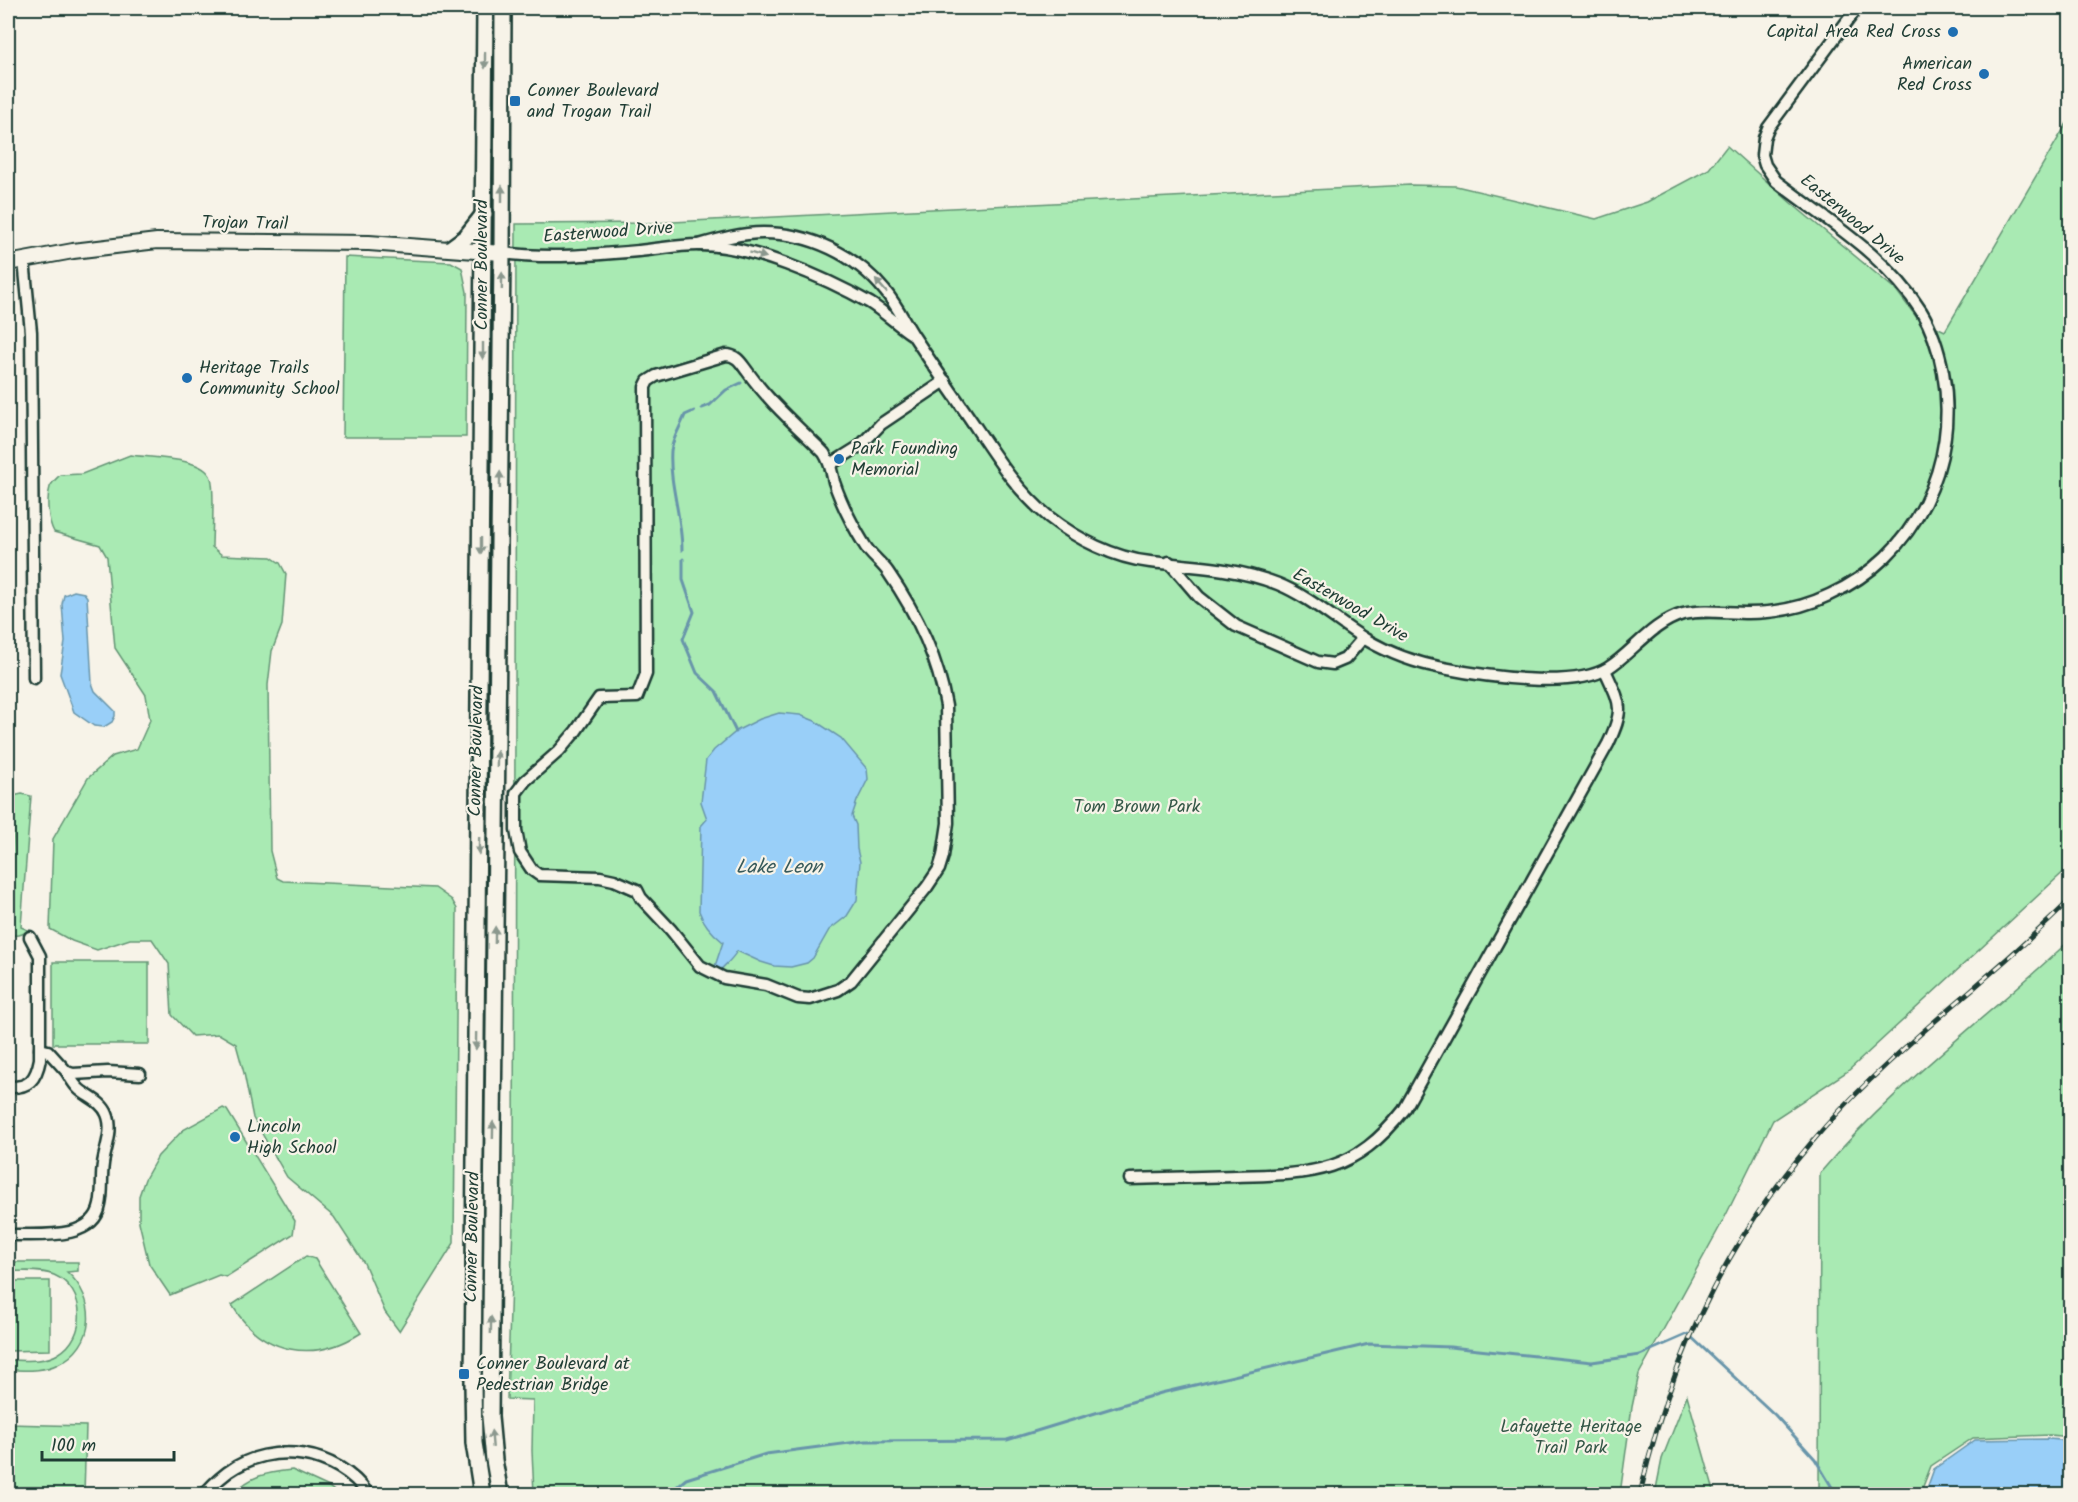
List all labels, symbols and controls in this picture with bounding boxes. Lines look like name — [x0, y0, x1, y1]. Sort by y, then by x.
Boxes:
place label: Capital Area Red Cross — [1766, 18, 1941, 47]
marker: Capital Area Red Cross — [1946, 25, 1960, 39]
place label: American Red Cross — [1897, 50, 1972, 100]
one-way arrow — [480, 51, 490, 70]
marker: American Red Cross — [1977, 67, 1991, 81]
place label: Conner Boulevard and Trogan Trail — [527, 77, 659, 127]
marker: Conner Boulevard and Trogan Trail — [508, 94, 522, 108]
street label: Easterwood Drive — [1793, 167, 1911, 273]
one-way arrow — [497, 185, 507, 204]
street label: Conner Boulevard — [468, 198, 497, 331]
street label: Trojan Trail — [202, 209, 289, 239]
street label: Easterwood Drive — [542, 214, 674, 252]
one-way arrow — [749, 251, 767, 260]
one-way arrow — [497, 271, 507, 290]
one-way arrow — [875, 279, 888, 294]
one-way arrow — [478, 341, 487, 360]
place label: Heritage Trails Community School — [199, 354, 340, 404]
marker: Heritage Trails Community School — [180, 371, 194, 385]
place label: Park Founding Memorial — [851, 435, 958, 485]
marker: Park Founding Memorial — [832, 452, 846, 466]
one-way arrow — [495, 471, 505, 490]
one-way arrow — [476, 536, 486, 555]
street label: Easterwood Drive — [1287, 561, 1413, 651]
street label: Conner Boulevard — [461, 684, 493, 817]
one-way arrow — [492, 749, 502, 768]
park label: Tom Brown Park — [1074, 793, 1201, 822]
one-way arrow — [474, 836, 483, 855]
water label: Lake Leon — [736, 852, 824, 884]
one-way arrow — [490, 925, 500, 944]
one-way arrow — [472, 1031, 481, 1050]
place label: Lincoln High School — [247, 1113, 337, 1163]
one-way arrow — [488, 1120, 498, 1139]
marker: Lincoln High School — [228, 1130, 242, 1144]
street label: Conner Boulevard — [457, 1170, 489, 1303]
one-way arrow — [486, 1315, 496, 1334]
place label: Conner Boulevard at Pedestrian Bridge — [476, 1350, 631, 1400]
marker: Conner Boulevard at Pedestrian Bridge — [457, 1367, 471, 1381]
park label: Lafayette Heritage Trail Park — [1500, 1413, 1642, 1463]
scale bar — [42, 1424, 174, 1462]
one-way arrow — [487, 1430, 497, 1449]
text: 100 m — [51, 1432, 96, 1461]

